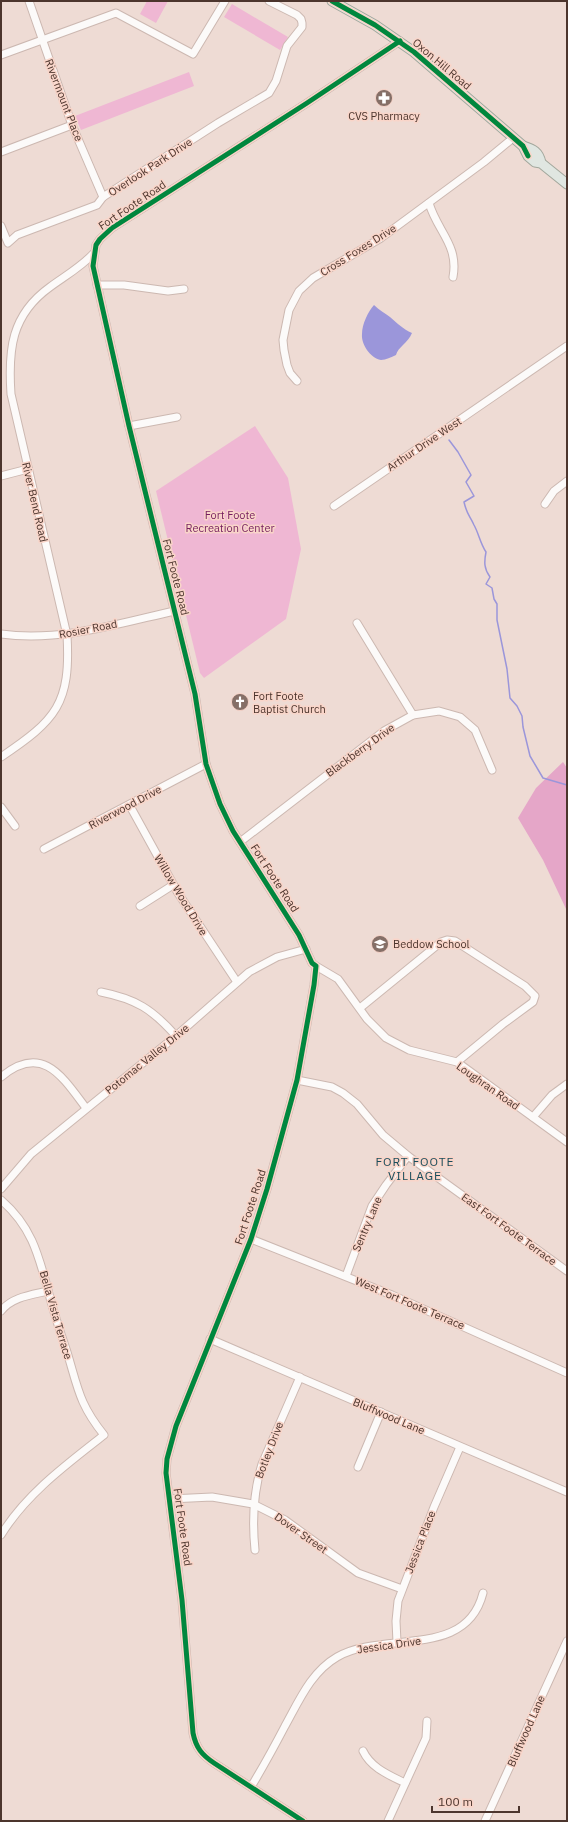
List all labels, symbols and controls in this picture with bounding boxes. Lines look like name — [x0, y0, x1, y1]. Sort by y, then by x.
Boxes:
street label: Oxon Hill Road — [410, 35, 474, 93]
street label: Rivermount Place — [42, 57, 86, 143]
pharmacy icon: CVS Pharmacy — [374, 88, 394, 108]
place label: CVS Pharmacy — [348, 109, 420, 123]
street label: Overlook Park Drive — [105, 135, 195, 199]
street label: Fort Foote Road — [96, 177, 168, 233]
street label: Cross Foxes Drive — [317, 221, 399, 279]
street label: Arthur Drive West — [384, 414, 464, 474]
street label: River Bend Road — [19, 461, 51, 543]
park label: Fort Foote Recreation Center — [186, 508, 274, 535]
street label: Fort Foote Road — [160, 537, 192, 617]
street label: Rosier Road — [58, 616, 118, 642]
place label: Fort Foote Baptist Church — [253, 689, 326, 716]
church icon: Fort Foote Baptist Church — [230, 692, 250, 712]
street label: Blackberry Drive — [323, 720, 397, 780]
street label: Riverwood Drive — [86, 782, 164, 832]
street label: Fort Foote Road — [248, 841, 302, 915]
street label: Willow Wood Drive — [151, 852, 211, 938]
school or university icon: Beddow School — [370, 934, 390, 954]
place label: Beddow School — [393, 937, 470, 951]
street label: Potomac Valley Drive — [102, 1021, 192, 1097]
street label: Loughran Road — [454, 1059, 522, 1113]
district label: FORT FOOTE VILLAGE — [375, 1154, 455, 1183]
street label: Fort Foote Road — [231, 1168, 269, 1246]
street label: East Fort Foote Terrace — [459, 1190, 559, 1268]
street label: Sentry Lane — [349, 1194, 385, 1254]
street label: Bella Vista Terrace — [37, 1269, 75, 1361]
street label: West Fort Foote Terrace — [353, 1274, 467, 1332]
street label: Bluffwood Lane — [351, 1395, 427, 1437]
street label: Botley Drive — [252, 1420, 286, 1480]
street label: Fort Foote Road — [171, 1487, 195, 1567]
street label: Jessica Place — [402, 1509, 438, 1575]
street label: Dover Street — [272, 1510, 330, 1556]
street label: Jessica Drive — [356, 1634, 422, 1656]
street label: Bluffwood Lane — [504, 1693, 548, 1769]
scale bar — [432, 1788, 519, 1814]
text: 100 m — [438, 1794, 473, 1809]

